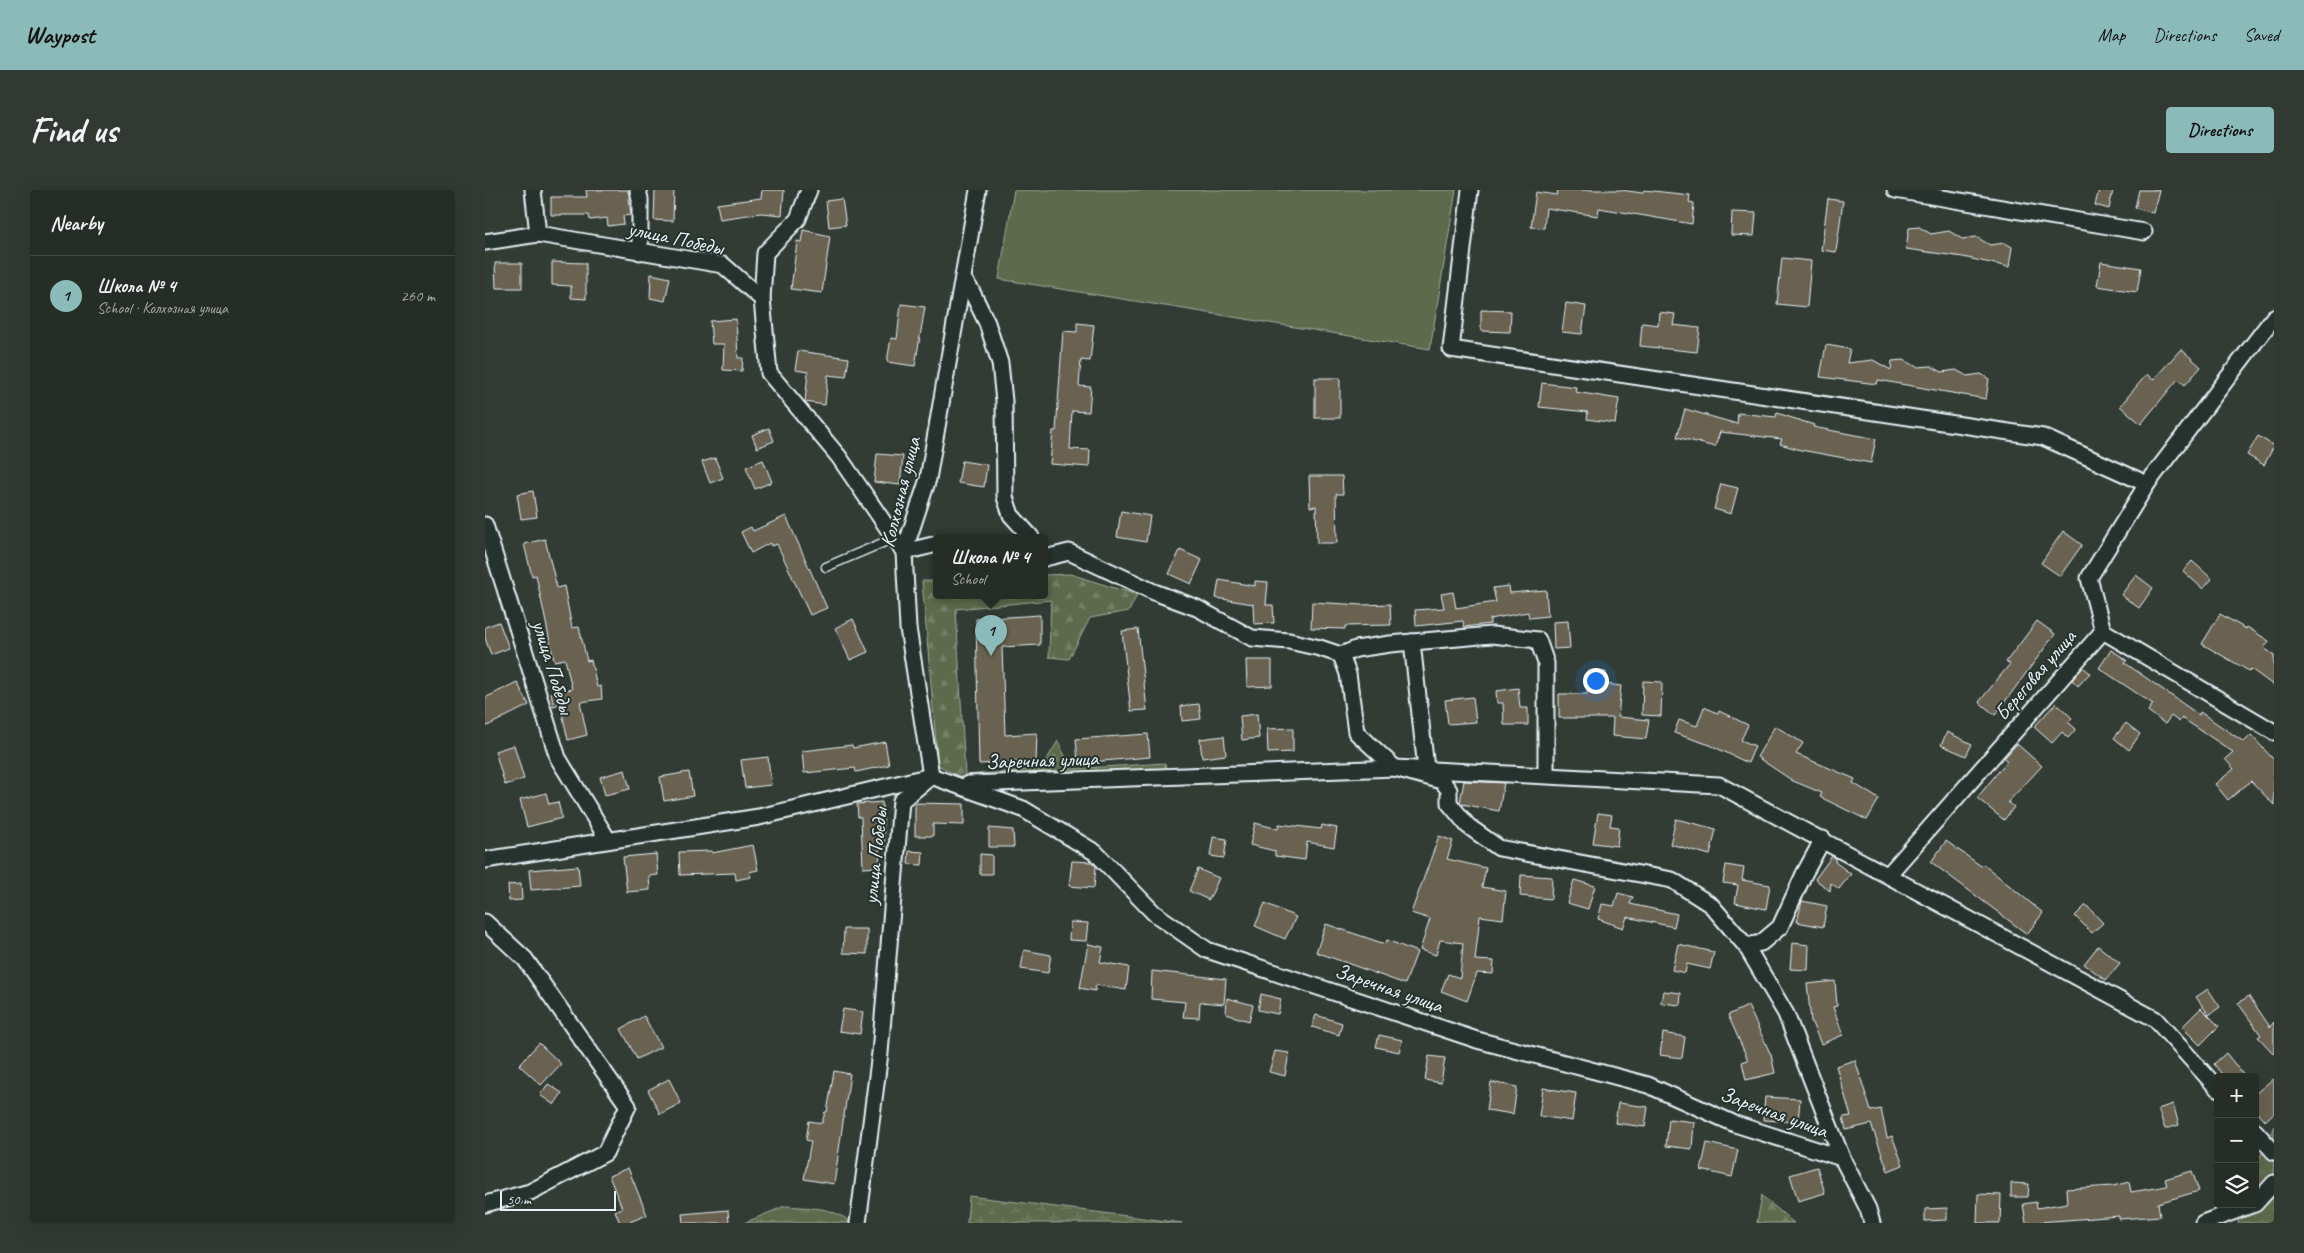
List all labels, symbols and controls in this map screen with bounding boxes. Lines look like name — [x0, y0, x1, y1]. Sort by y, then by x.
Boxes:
text: Waypost — [25, 20, 95, 50]
text: Map — [2098, 24, 2125, 46]
text: Directions — [2153, 24, 2216, 46]
text: Saved — [2244, 24, 2279, 46]
button: Directions — [2166, 107, 2274, 153]
text: Find us — [30, 108, 117, 153]
text: Nearby — [50, 210, 103, 236]
street label: улица Победы — [624, 215, 728, 261]
text: Школа № 4 — [97, 274, 176, 298]
text: 1 — [62, 286, 70, 306]
text: 260 m — [401, 286, 435, 306]
text: School · Колхозная улица — [97, 298, 228, 318]
street label: Колхозная улица — [874, 432, 927, 550]
popup — [933, 534, 1048, 599]
text: Школа № 4 — [951, 545, 1030, 569]
text: School — [951, 569, 986, 589]
street label: улица Победы — [526, 615, 580, 719]
pin: 1 — [975, 615, 1007, 656]
street label: Береговая улица — [1989, 623, 2082, 726]
your location — [1583, 668, 1609, 694]
street label: Заречная улица — [985, 745, 1100, 775]
street label: улица Победы — [857, 805, 893, 908]
street label: Заречная улица — [1332, 957, 1448, 1019]
map controls — [2214, 1073, 2259, 1208]
button: + — [2214, 1073, 2259, 1118]
street label: Заречная улица — [1717, 1081, 1833, 1144]
button: − — [2214, 1118, 2259, 1163]
button: layers — [2214, 1163, 2259, 1208]
scale bar — [500, 1188, 616, 1211]
text: 50 m — [507, 1191, 531, 1208]

